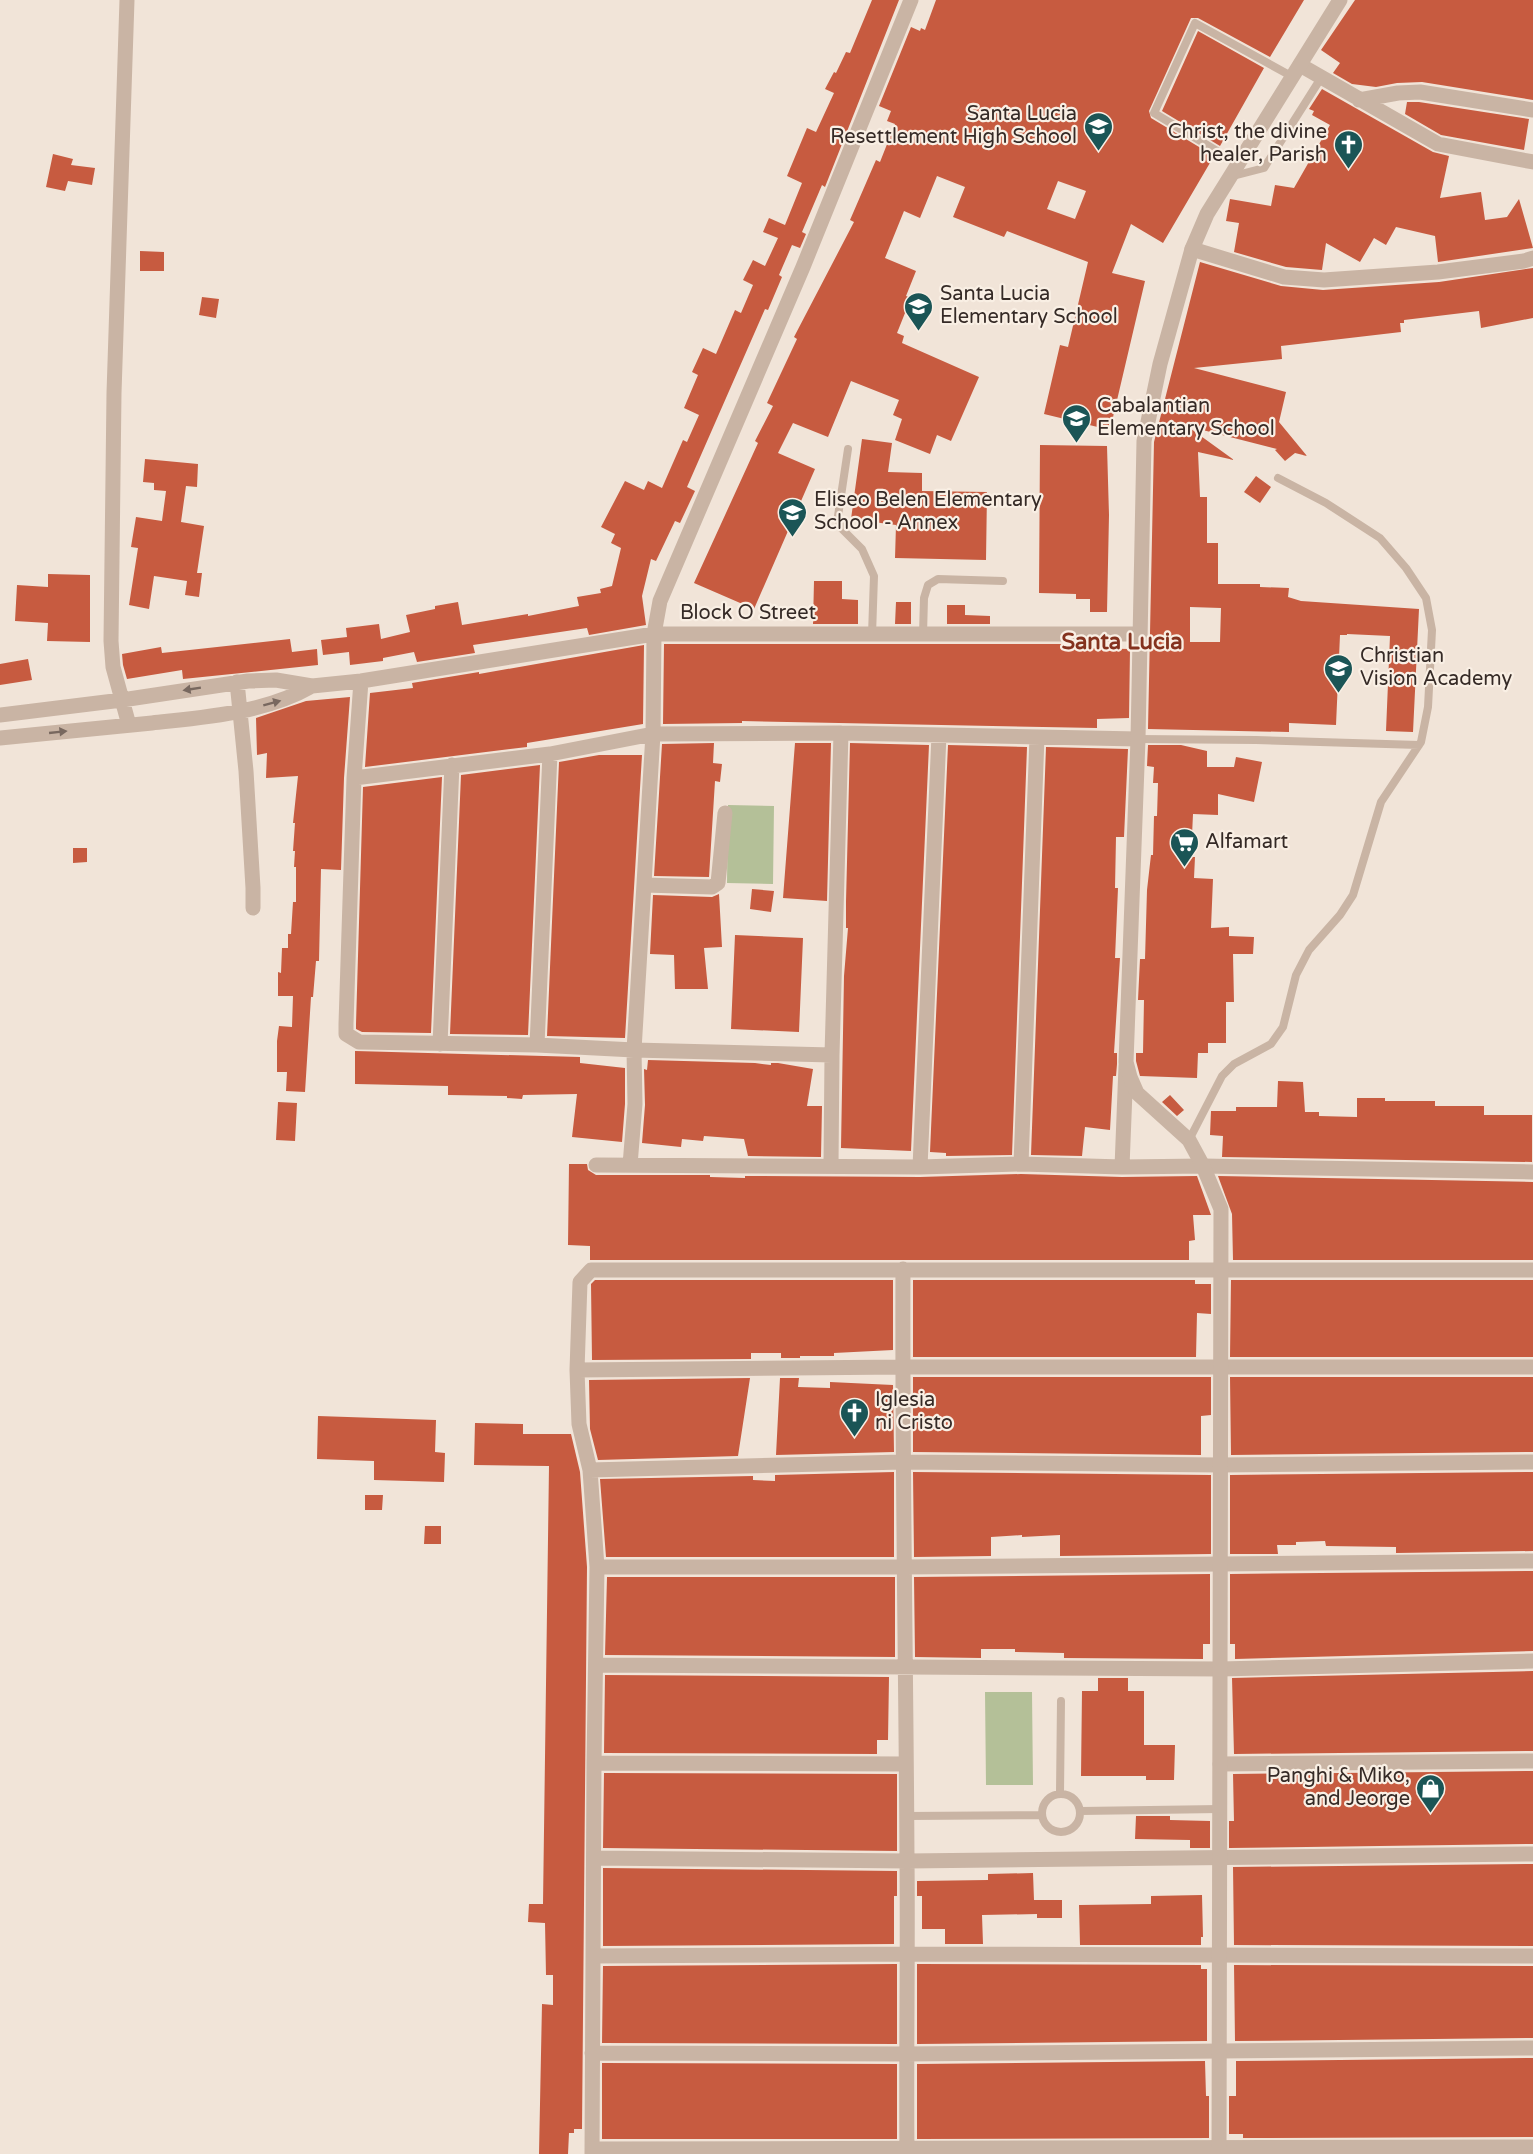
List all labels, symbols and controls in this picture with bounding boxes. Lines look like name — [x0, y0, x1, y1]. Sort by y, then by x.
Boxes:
place label: Santa Lucia Resettlement High School — [830, 102, 1077, 149]
school or university icon: Santa Lucia Resettlement High School — [1082, 110, 1114, 152]
place label: Christ, the divine healer, Parish — [1168, 120, 1327, 167]
church icon: Christ, the divine healer, Parish — [1332, 128, 1364, 170]
place label: Santa Lucia Elementary School — [940, 282, 1118, 329]
school or university icon: Santa Lucia Elementary School — [903, 290, 935, 332]
place label: Cabalantian Elementary School — [1097, 394, 1275, 441]
school or university icon: Cabalantian Elementary School — [1060, 402, 1092, 444]
place label: Eliseo Belen Elementary School - Annex — [814, 488, 1042, 535]
school or university icon: Eliseo Belen Elementary School - Annex — [777, 496, 809, 538]
street label: Block O Street — [680, 601, 816, 625]
district label: Santa Lucia — [1061, 629, 1183, 655]
place label: Christian Vision Academy — [1360, 644, 1512, 691]
school or university icon: Christian Vision Academy — [1323, 652, 1355, 694]
one-way arrow — [182, 685, 201, 694]
one-way arrow — [263, 698, 281, 708]
one-way arrow — [49, 727, 68, 736]
supermarket icon: Alfamart — [1168, 826, 1200, 868]
place label: Alfamart — [1205, 830, 1289, 854]
place label: Iglesia ni Cristo — [875, 1388, 953, 1435]
church icon: Iglesia ni Cristo — [838, 1396, 870, 1438]
place label: Panghi & Miko, and Jeorge — [1267, 1764, 1410, 1811]
shop icon: Panghi & Miko, and Jeorge — [1415, 1772, 1447, 1814]

